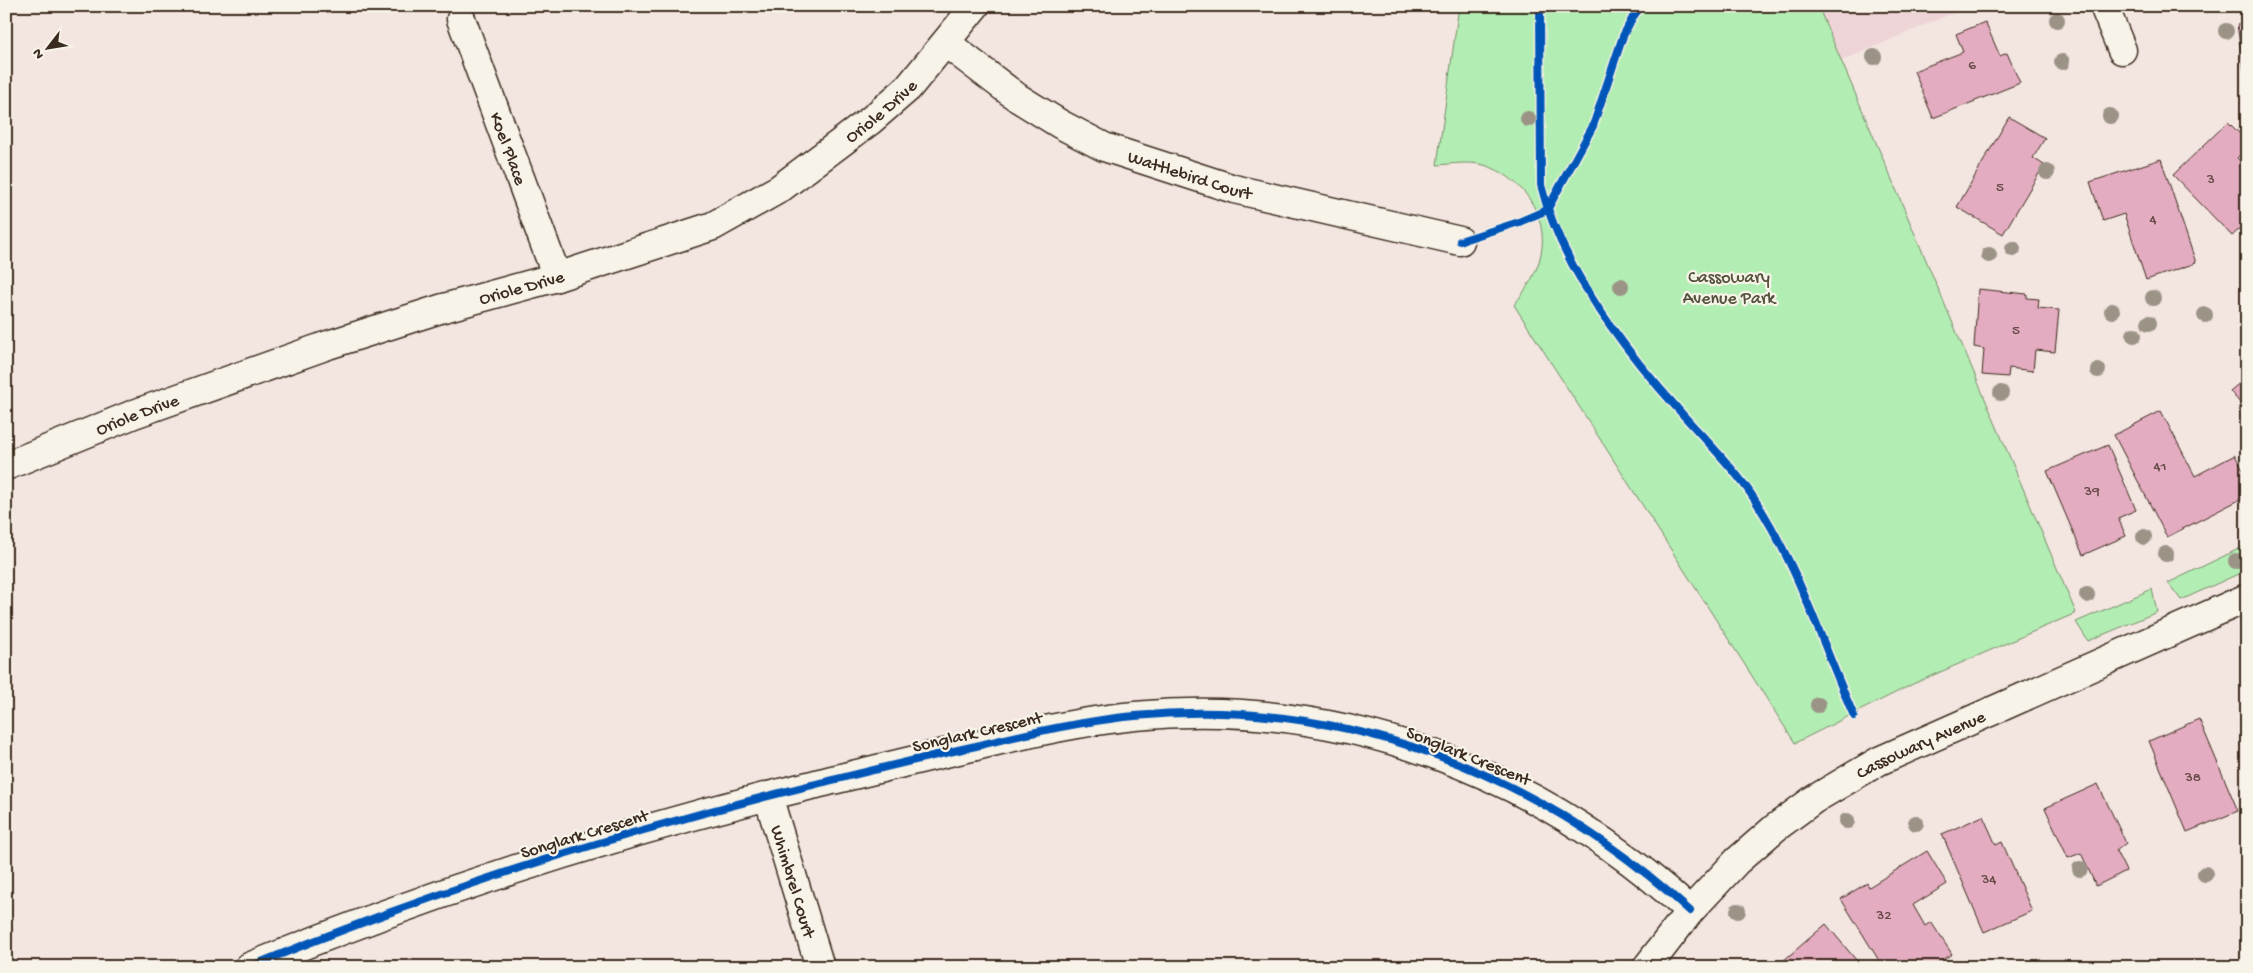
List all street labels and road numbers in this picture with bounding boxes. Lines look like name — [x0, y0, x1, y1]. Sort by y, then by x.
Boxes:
street label: Oriole Drive — [842, 76, 924, 149]
street label: Koel Place — [484, 110, 530, 189]
street label: Wattlebird Court — [1125, 147, 1255, 206]
street label: Oriole Drive — [477, 267, 568, 311]
street label: Oriole Drive — [93, 391, 183, 441]
street label: Cassowary Avenue — [1853, 707, 1990, 785]
street label: Songlark Crescent — [911, 708, 1046, 759]
street label: Songlark Crescent — [1403, 723, 1535, 792]
street label: Songlark Crescent — [518, 806, 653, 865]
street label: Whimbrel Court — [765, 823, 819, 942]

